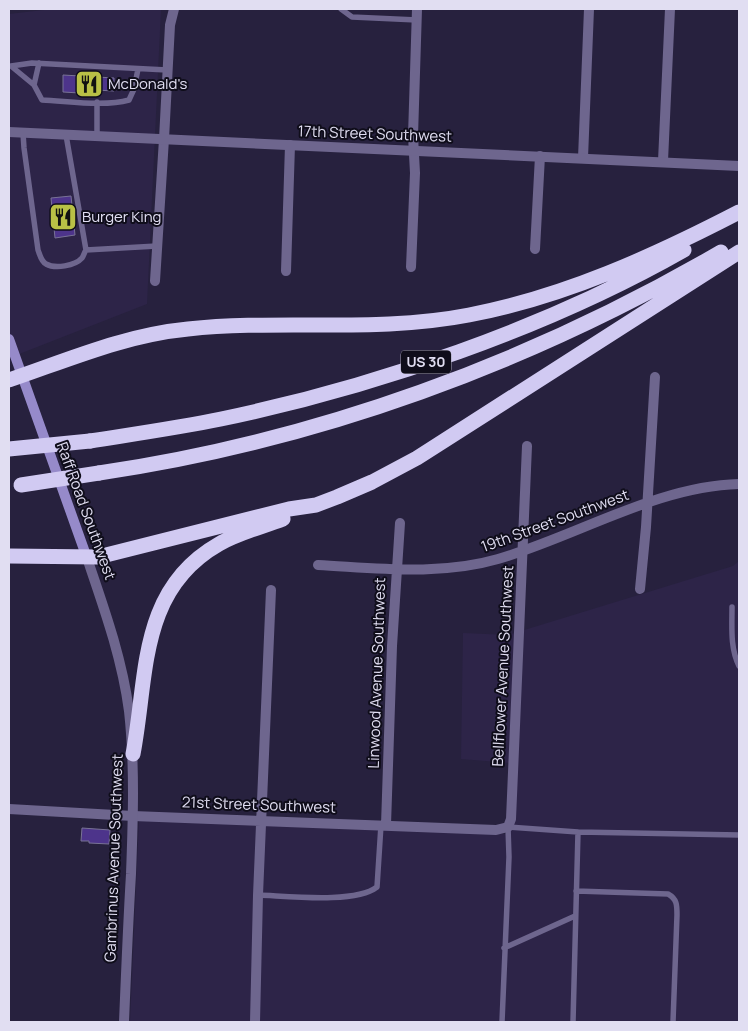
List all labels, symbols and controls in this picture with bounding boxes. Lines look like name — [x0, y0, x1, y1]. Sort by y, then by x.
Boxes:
restaurant icon: McDonald's — [74, 69, 104, 99]
place label: McDonald's — [108, 73, 187, 94]
street label: 17th Street Southwest — [298, 120, 452, 147]
restaurant icon: Burger King — [48, 202, 78, 232]
place label: Burger King — [82, 206, 161, 227]
road number: US 30 — [401, 351, 451, 374]
street label: Raff Road Southwest — [52, 439, 121, 583]
street label: 19th Street Southwest — [478, 484, 632, 557]
street label: Bellflower Avenue Southwest — [487, 565, 518, 767]
street label: Linwood Avenue Southwest — [363, 577, 390, 769]
street label: Gambrinus Avenue Southwest — [99, 754, 128, 962]
street label: 21st Street Southwest — [182, 791, 336, 818]

